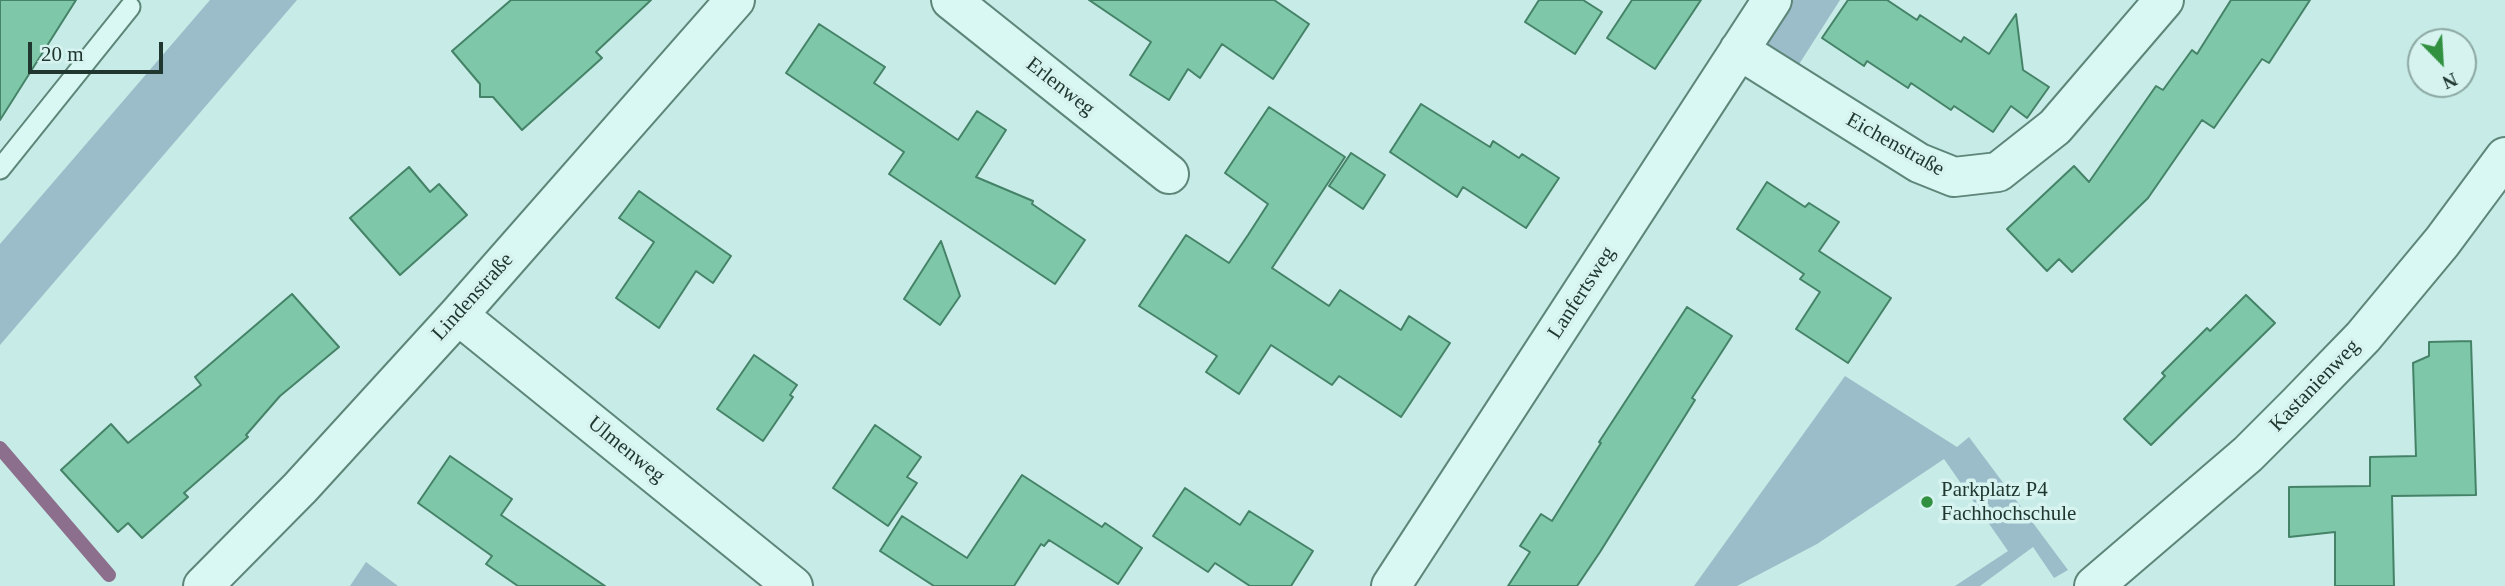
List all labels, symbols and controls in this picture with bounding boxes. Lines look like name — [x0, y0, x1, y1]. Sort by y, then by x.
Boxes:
scale bar — [32, 28, 166, 72]
north arrow — [2407, 28, 2477, 98]
text: 20 m — [41, 42, 84, 66]
street label: Erlenweg — [1021, 52, 1099, 122]
text: N — [2439, 68, 2460, 93]
street label: Eichenstraße — [1841, 108, 1949, 182]
street label: Lanfertsweg — [1543, 242, 1621, 344]
street label: Lindenstraße — [427, 248, 519, 346]
street label: Kastanienweg — [2265, 334, 2365, 438]
street label: Ulmenweg — [582, 411, 670, 489]
place label: Parkplatz P4 Fachhochschule — [1941, 477, 2076, 527]
marker: Parkplatz P4 Fachhochschule — [1919, 494, 1935, 510]

